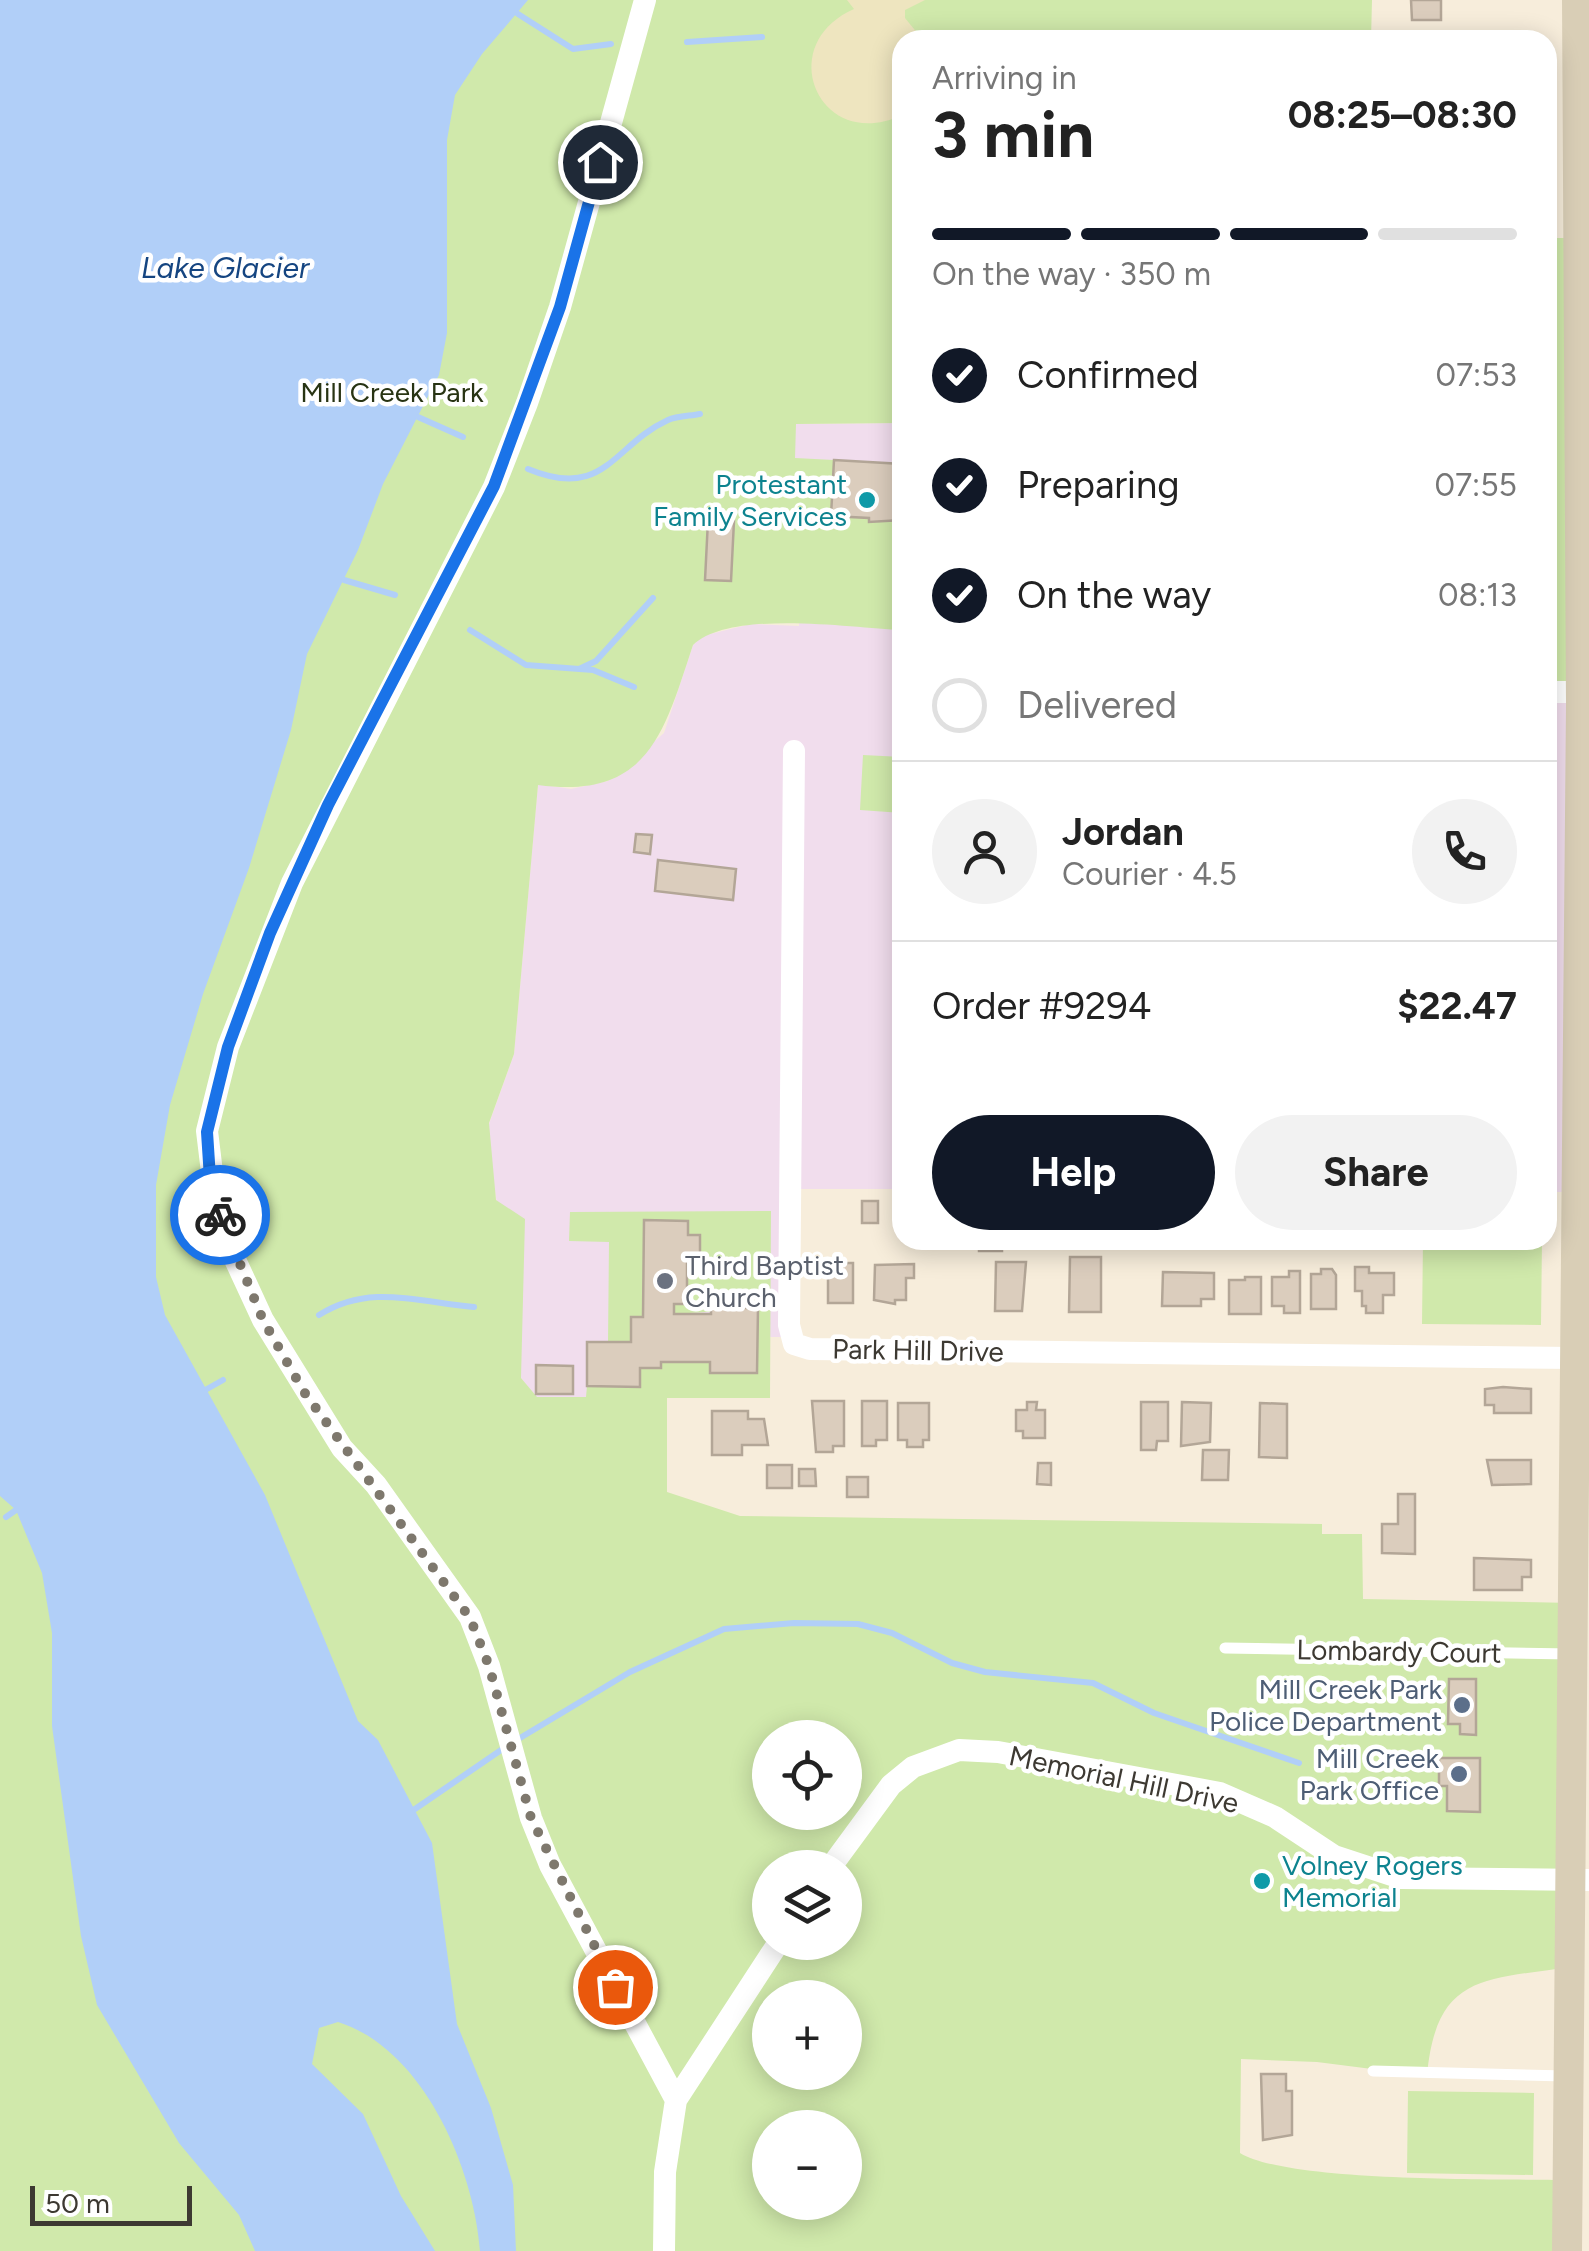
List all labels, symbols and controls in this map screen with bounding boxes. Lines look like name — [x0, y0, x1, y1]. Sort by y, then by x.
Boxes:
text: Arriving in — [932, 59, 1077, 97]
text: 08:25–08:30 — [1288, 92, 1517, 138]
text: 3 min — [932, 95, 1094, 173]
pin — [558, 120, 643, 205]
icon: home — [573, 135, 628, 190]
water label: Lake Glacier — [141, 249, 311, 286]
text: On the way · 350 m — [932, 255, 1211, 293]
icon: check — [932, 348, 987, 403]
text: Confirmed — [1017, 352, 1199, 398]
text: 07:53 — [1435, 356, 1517, 394]
park label: Mill Creek Park — [300, 375, 484, 409]
icon: check — [932, 458, 987, 513]
text: Preparing — [1017, 462, 1179, 508]
text: 07:55 — [1434, 466, 1517, 504]
place label: Protestant Family Services — [653, 467, 847, 533]
marker: Protestant Family Services — [856, 489, 878, 511]
icon: check — [932, 568, 987, 623]
text: On the way — [1017, 572, 1211, 618]
text: 08:13 — [1438, 576, 1517, 614]
text: Delivered — [1017, 682, 1177, 728]
button: person — [932, 799, 1037, 904]
button: phone — [1412, 799, 1517, 904]
text: Jordan — [1062, 809, 1184, 855]
text: Courier · 4.5 — [1062, 855, 1237, 893]
text: Order #9294 — [932, 983, 1151, 1029]
text: $22.47 — [1397, 983, 1517, 1029]
button: Help — [932, 1115, 1215, 1230]
button: Share — [1235, 1115, 1517, 1230]
courier — [170, 1165, 270, 1265]
icon: bike — [193, 1188, 248, 1243]
place label: Third Baptist Church — [685, 1248, 844, 1314]
marker: Third Baptist Church — [654, 1270, 676, 1292]
street label: Park Hill Drive — [832, 1332, 1004, 1368]
street label: Lombardy Court — [1296, 1632, 1502, 1670]
place label: Mill Creek Park Police Department — [1209, 1672, 1442, 1738]
marker: Mill Creek Park Police Department — [1451, 1694, 1473, 1716]
map controls — [752, 1720, 862, 2220]
button: locate — [752, 1720, 862, 1830]
street label: Memorial Hill Drive — [1006, 1738, 1242, 1820]
place label: Mill Creek Park Office — [1300, 1741, 1439, 1807]
marker: Mill Creek Park Office — [1448, 1763, 1470, 1785]
place label: Volney Rogers Memorial — [1282, 1848, 1463, 1914]
button: layers — [752, 1850, 862, 1960]
marker: Volney Rogers Memorial — [1251, 1870, 1273, 1892]
pin — [573, 1945, 658, 2030]
icon: bag — [588, 1960, 643, 2015]
button: + — [752, 1980, 862, 2090]
button: − — [752, 2110, 862, 2220]
scale bar — [30, 2181, 192, 2226]
text: 50 m — [45, 2186, 110, 2220]

